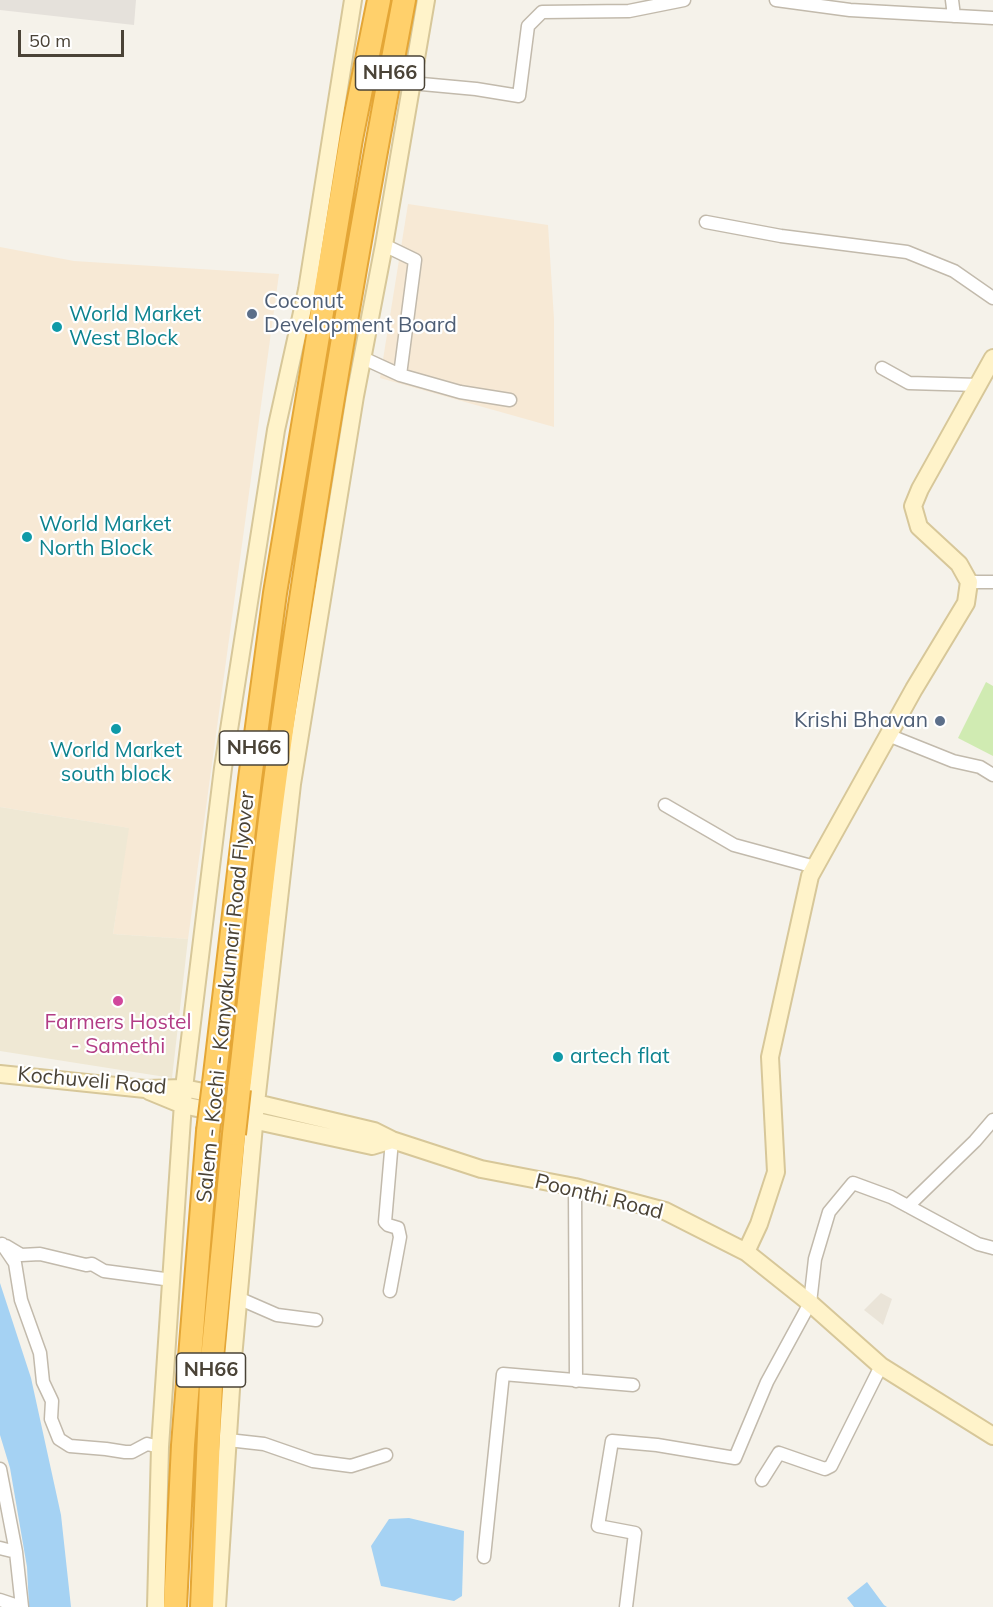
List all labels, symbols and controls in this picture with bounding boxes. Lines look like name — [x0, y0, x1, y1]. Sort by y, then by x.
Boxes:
scale bar — [21, 18, 128, 56]
text: 50 m — [29, 29, 71, 52]
road number: NH66 — [356, 56, 424, 90]
place label: Coconut Development Board — [264, 289, 457, 339]
place label: World Market West Block — [69, 302, 201, 352]
marker: Coconut Development Board — [245, 307, 259, 321]
marker: World Market West Block — [50, 320, 64, 334]
place label: World Market North Block — [39, 512, 171, 562]
marker: World Market North Block — [20, 530, 34, 544]
place label: Krishi Bhavan — [794, 708, 928, 734]
marker: Krishi Bhavan — [933, 714, 947, 728]
marker: World Market south block — [109, 722, 123, 736]
road number: NH66 — [220, 731, 288, 765]
place label: World Market south block — [50, 738, 182, 788]
street label: Salem - Kochi - Kanyakumari Road Flyover — [192, 790, 260, 1204]
marker: Farmers Hostel - Samethi — [111, 994, 125, 1008]
place label: Farmers Hostel - Samethi — [45, 1010, 191, 1060]
place label: artech flat — [570, 1044, 670, 1070]
marker: artech flat — [551, 1050, 565, 1064]
street label: Kochuveli Road — [17, 1062, 167, 1100]
street label: Poonthi Road — [532, 1169, 666, 1225]
road number: NH66 — [176, 1353, 246, 1387]

